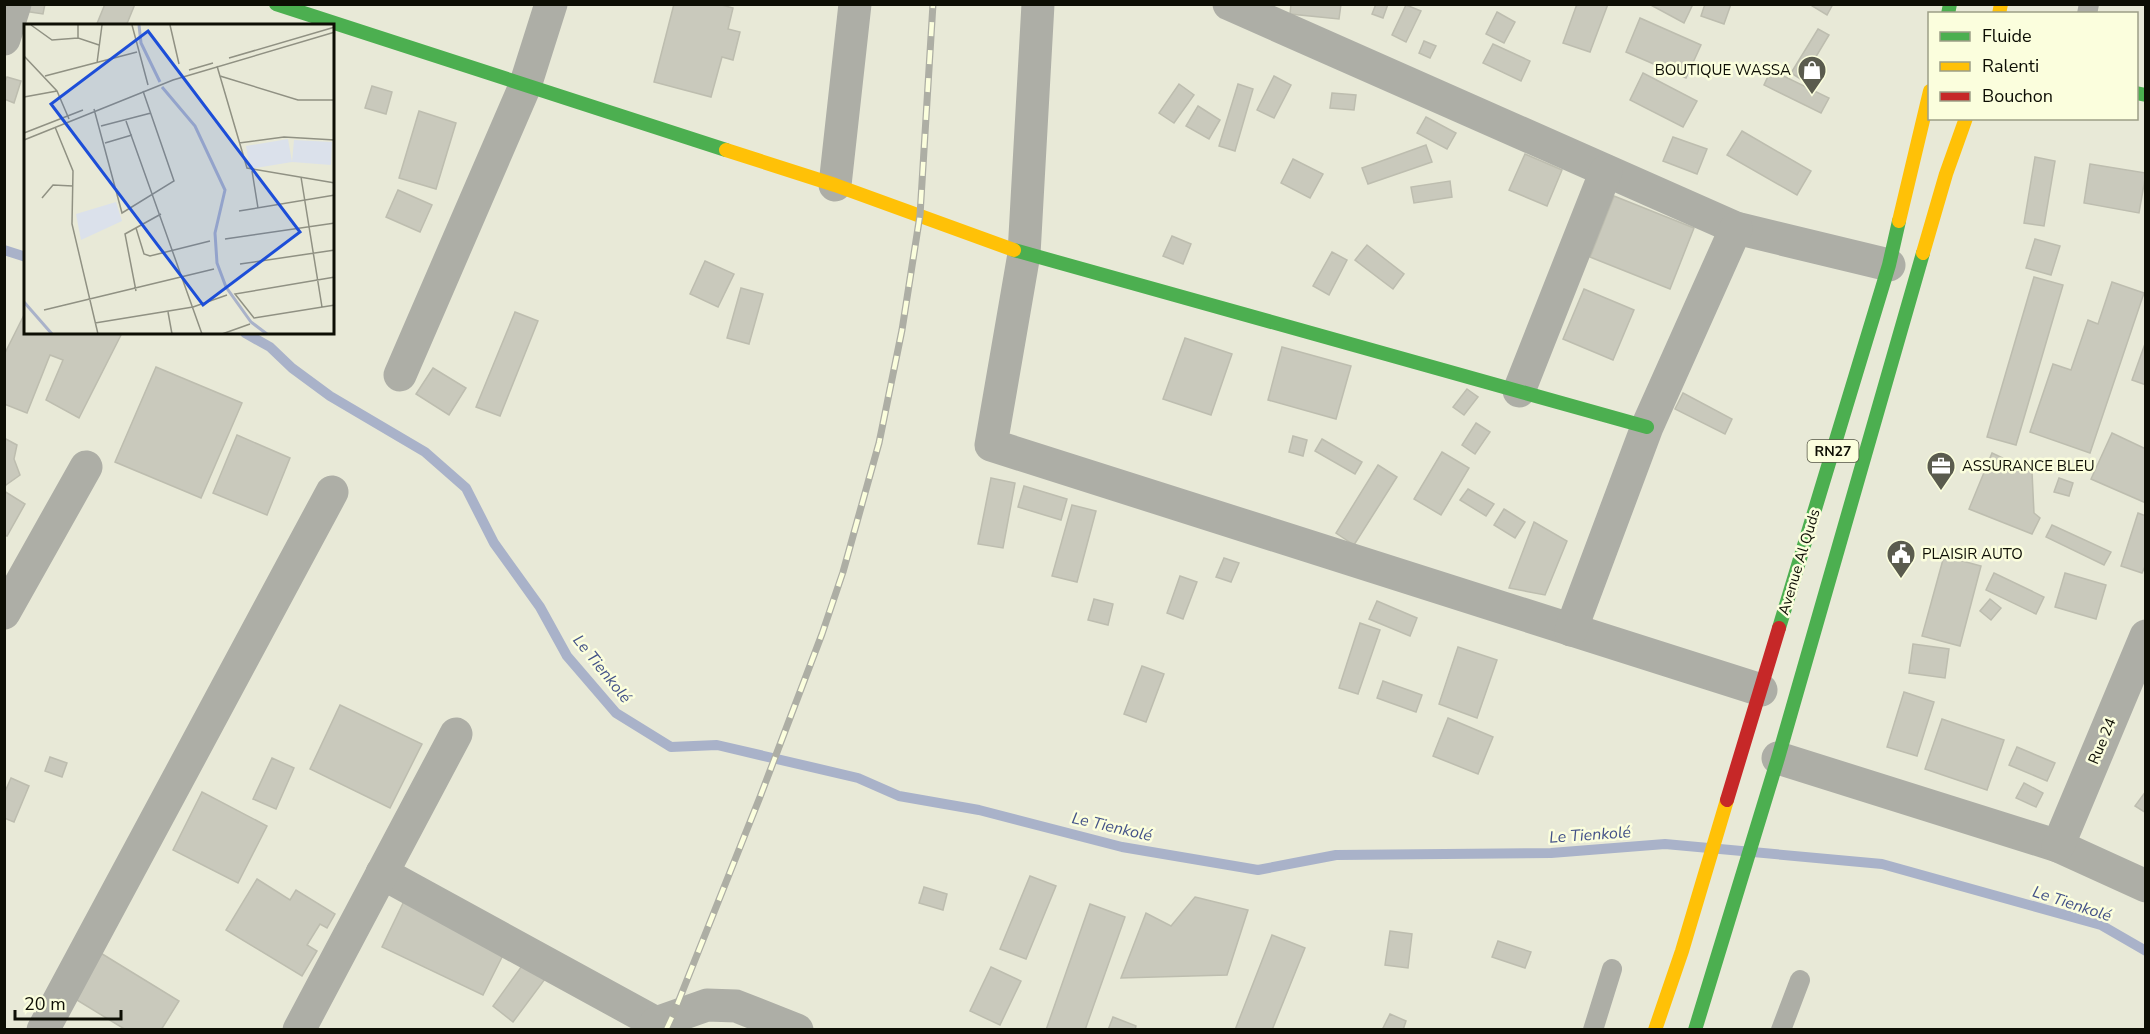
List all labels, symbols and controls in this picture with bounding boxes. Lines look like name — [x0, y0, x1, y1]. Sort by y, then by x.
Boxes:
legend — [1928, 12, 2138, 120]
inset map — [24, 24, 334, 334]
text: Fluide — [1982, 24, 2032, 48]
shop icon: BOUTIQUE WASSA — [1796, 54, 1828, 96]
text: Ralenti — [1982, 54, 2039, 78]
place label: BOUTIQUE WASSA — [1655, 60, 1791, 80]
text: Bouchon — [1982, 84, 2053, 108]
road number: RN27 — [1808, 440, 1858, 462]
office icon: ASSURANCE BLEU — [1925, 450, 1957, 492]
place label: ASSURANCE BLEU — [1962, 456, 2095, 476]
street label: Avenue Al Quds — [1773, 506, 1825, 618]
public building icon: PLAISIR AUTO — [1885, 538, 1917, 580]
place label: PLAISIR AUTO — [1922, 544, 2023, 564]
water label: Le Tienkolé — [568, 630, 637, 708]
street label: Rue 24 — [2083, 715, 2121, 767]
water label: Le Tienkolé — [1070, 807, 1155, 847]
water label: Le Tienkolé — [1548, 821, 1632, 849]
water label: Le Tienkolé — [2030, 881, 2115, 927]
scale bar — [15, 983, 122, 1021]
text: 20 m — [24, 992, 66, 1016]

